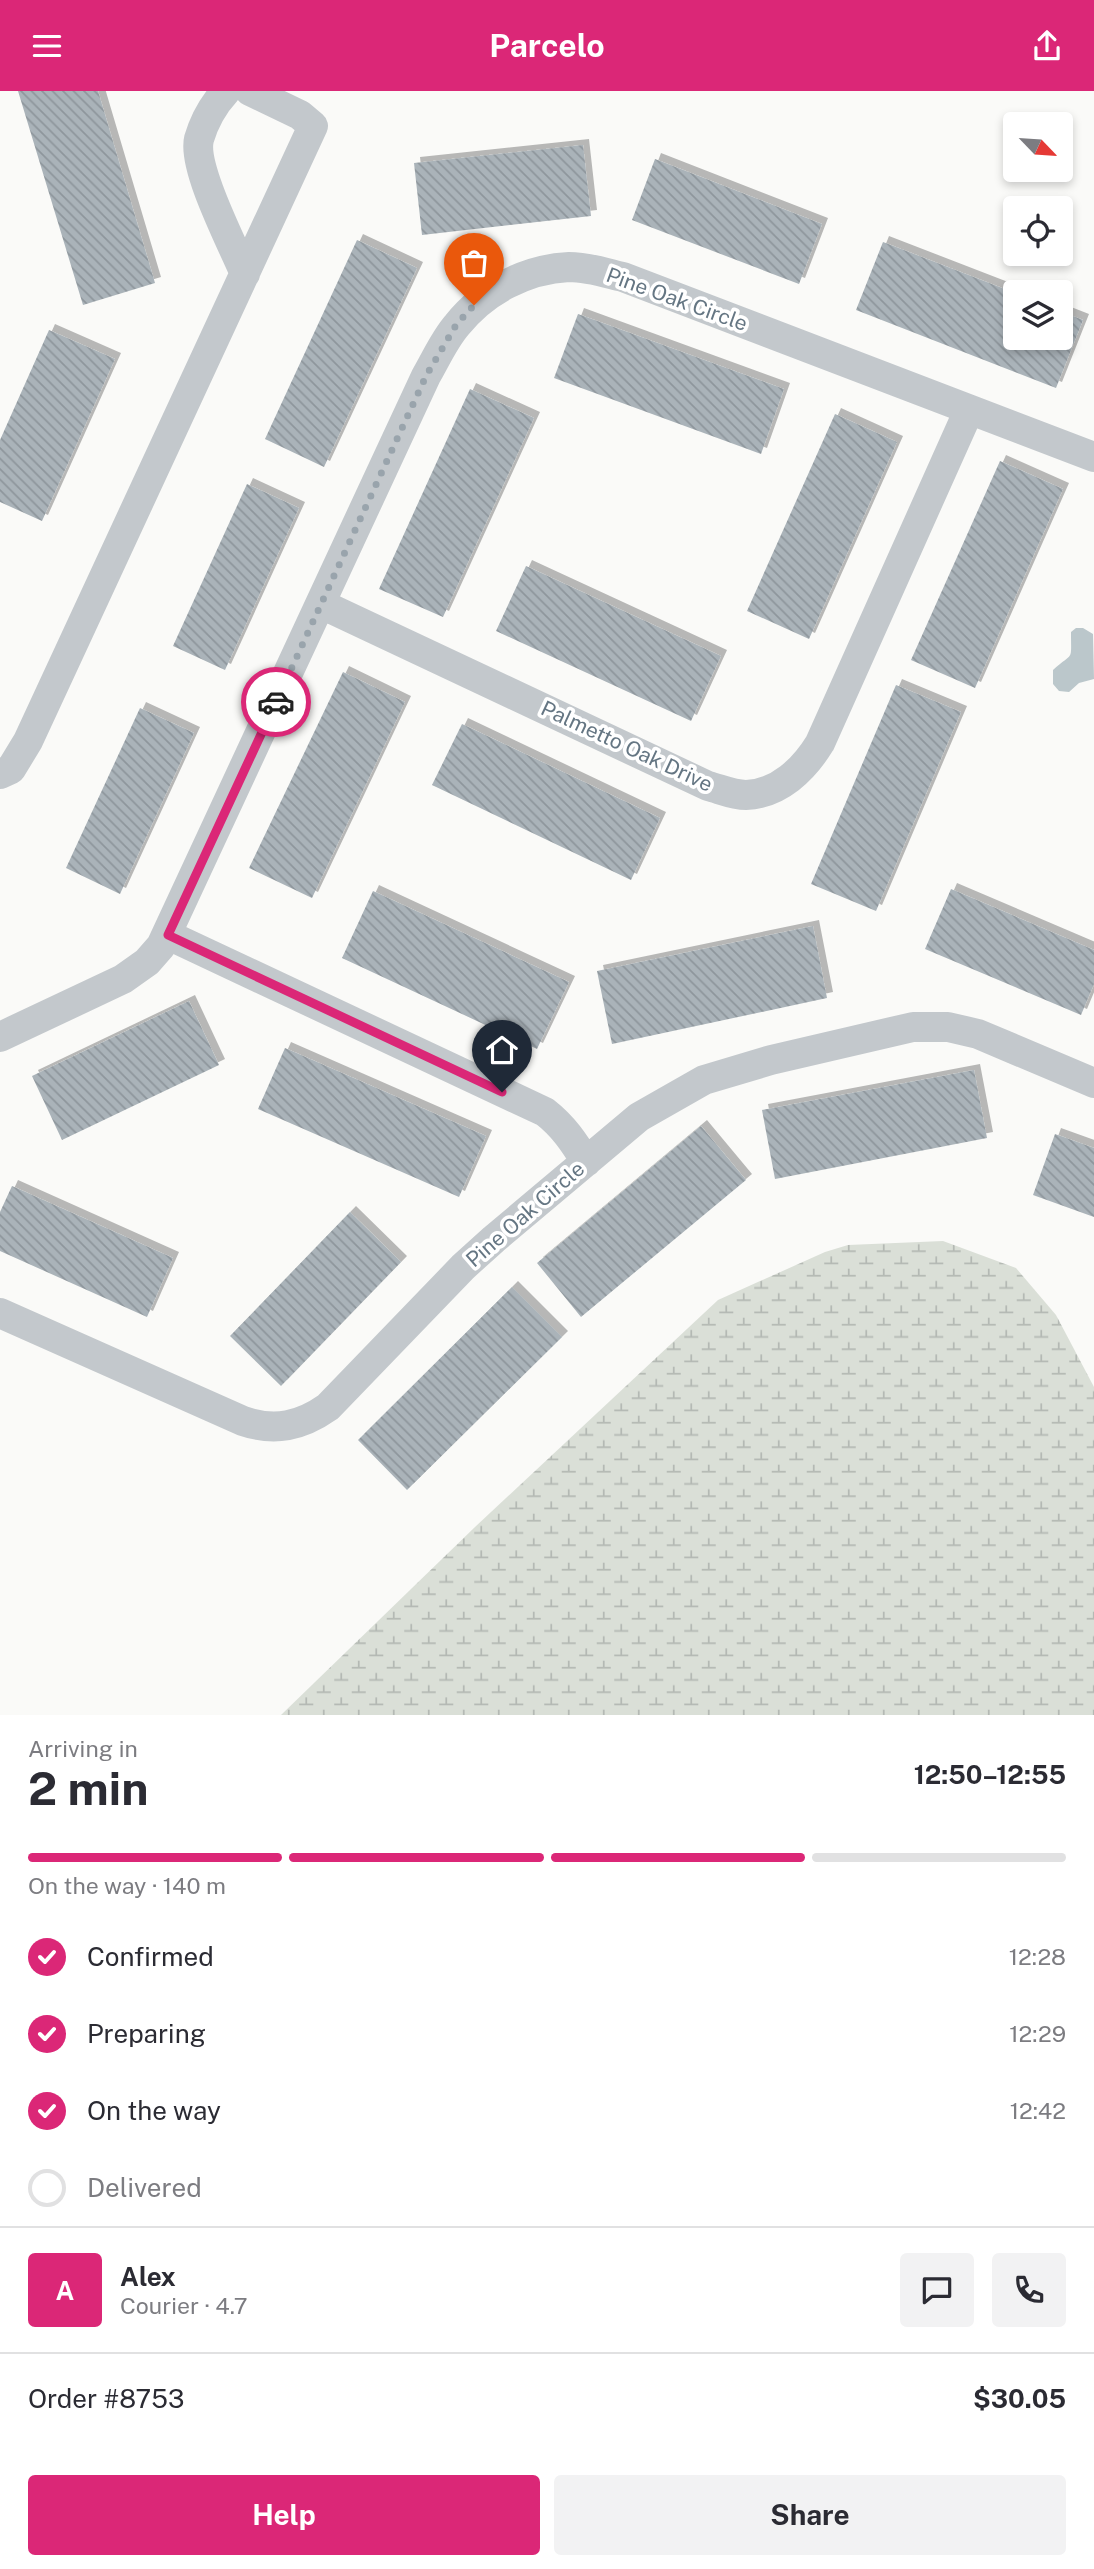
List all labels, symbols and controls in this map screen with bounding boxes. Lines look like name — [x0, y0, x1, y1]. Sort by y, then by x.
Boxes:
icon: menu — [28, 27, 66, 65]
text: Parcelo — [489, 27, 605, 64]
icon: share — [1028, 27, 1066, 65]
north arrow — [1003, 112, 1073, 182]
map controls — [1003, 112, 1073, 350]
button: locate — [1003, 196, 1073, 266]
pin — [444, 233, 504, 305]
icon: bag — [455, 244, 493, 282]
street label: Pine Oak Circle — [603, 262, 751, 336]
button: layers — [1003, 280, 1073, 350]
courier — [241, 667, 311, 737]
icon: car — [257, 683, 295, 721]
street label: Palmetto Oak Drive — [537, 695, 717, 797]
pin — [472, 1020, 532, 1092]
icon: home — [483, 1031, 521, 1069]
street label: Pine Oak Circle — [461, 1156, 589, 1272]
text: Arriving in — [28, 1735, 138, 1762]
text: 12:50–12:55 — [914, 1759, 1066, 1790]
text: 2 min — [28, 1761, 148, 1815]
text: On the way · 140 m — [28, 1872, 226, 1899]
icon: check — [28, 1938, 66, 1976]
text: Confirmed — [87, 1941, 214, 1972]
text: 12:28 — [1009, 1943, 1066, 1970]
icon: check — [28, 2015, 66, 2053]
text: Preparing — [87, 2018, 206, 2049]
text: 12:29 — [1009, 2020, 1066, 2047]
icon: check — [28, 2092, 66, 2130]
text: On the way — [87, 2095, 221, 2126]
text: 12:42 — [1010, 2097, 1066, 2124]
text: Delivered — [87, 2172, 202, 2203]
button: chat — [900, 2253, 974, 2327]
button: phone — [992, 2253, 1066, 2327]
text: Alex — [120, 2261, 176, 2292]
text: A — [56, 2275, 74, 2306]
text: Courier · 4.7 — [120, 2292, 248, 2319]
text: Order #8753 — [28, 2383, 184, 2414]
text: $30.05 — [973, 2383, 1066, 2414]
button: Help — [28, 2475, 540, 2555]
button: Share — [554, 2475, 1066, 2555]

